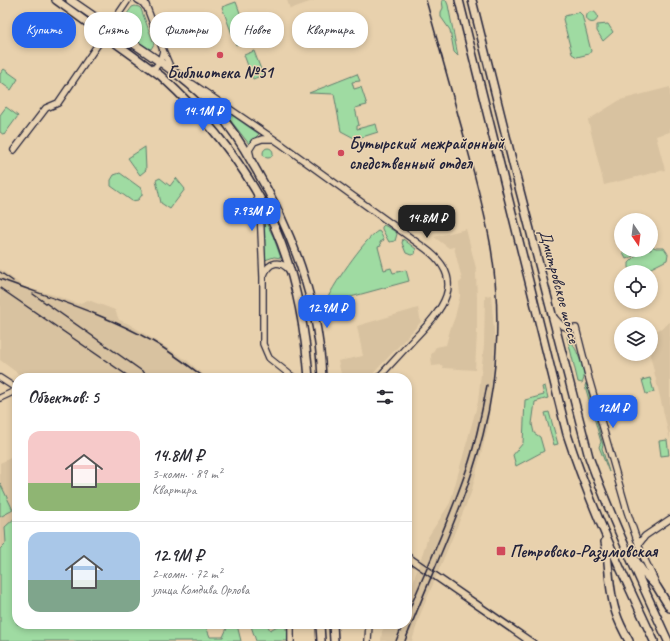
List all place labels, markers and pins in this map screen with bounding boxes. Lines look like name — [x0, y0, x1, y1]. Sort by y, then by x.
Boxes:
marker: Библиотека №51 — [215, 50, 225, 60]
place label: Библиотека №51 — [167, 62, 275, 83]
pin: 14.1M ₽ — [166, 98, 240, 132]
place label: Бутырский межрайонный следственный отдел — [349, 133, 506, 174]
marker: Бутырский межрайонный следственный отдел — [336, 148, 346, 158]
pin: 7.93M ₽ — [215, 198, 289, 232]
pin: 14.8M ₽ — [390, 205, 464, 239]
pin: 12.9M ₽ — [290, 295, 364, 329]
pin: 12M ₽ — [585, 395, 641, 429]
place label: Петровско-Разумовская — [510, 541, 658, 563]
marker: Петровско-Разумовская — [495, 545, 507, 557]

